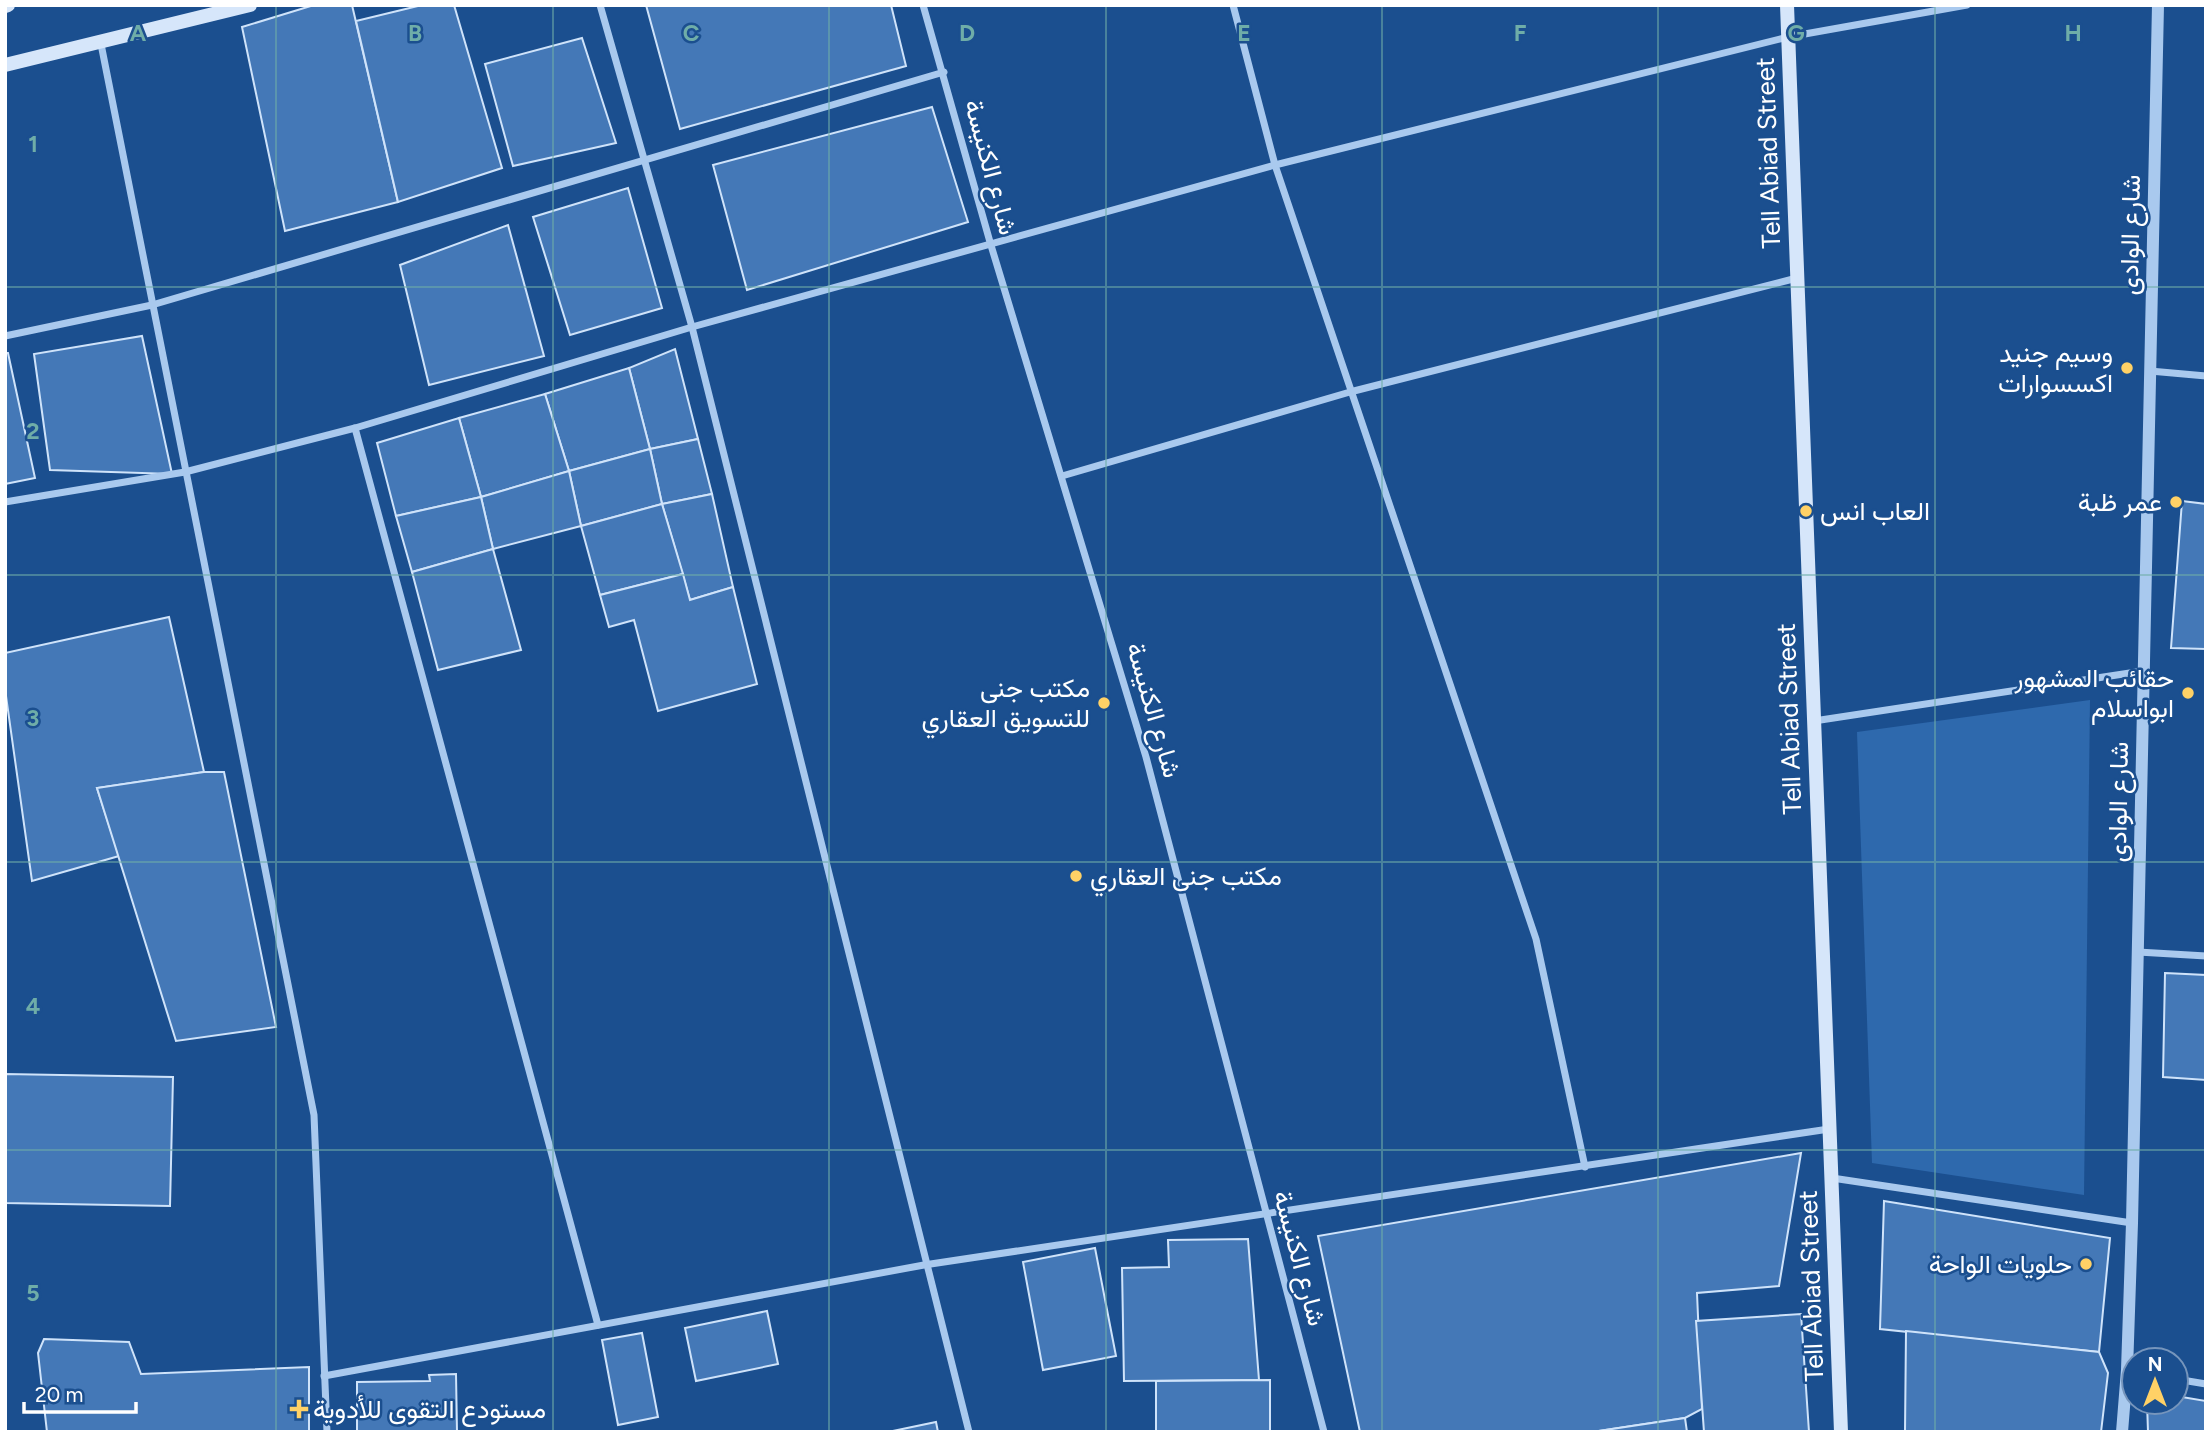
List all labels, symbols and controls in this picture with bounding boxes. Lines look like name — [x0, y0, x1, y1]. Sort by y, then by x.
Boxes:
text: A — [130, 19, 147, 47]
text: B — [408, 19, 422, 47]
text: C — [683, 19, 700, 47]
text: D — [959, 19, 975, 47]
text: E — [1237, 19, 1251, 47]
text: F — [1514, 19, 1527, 47]
text: G — [1787, 19, 1805, 47]
text: H — [2064, 19, 2082, 47]
street label: Tell Abiad Street — [1749, 57, 1787, 249]
street label: شارع الكنيسة — [956, 96, 1024, 239]
text: 1 — [28, 130, 38, 158]
street label: شارع الوادى — [2113, 174, 2149, 296]
place label: وسيم جنيد اكسسوارات — [1998, 337, 2113, 399]
marker: وسيم جنيد اكسسوارات — [2119, 360, 2135, 376]
text: 2 — [26, 417, 40, 445]
place label: عمر ظبة — [2078, 486, 2162, 518]
marker: عمر ظبة — [2168, 494, 2184, 510]
place label: العاب انس — [1820, 495, 1930, 527]
marker: العاب انس — [1798, 503, 1814, 519]
street label: Tell Abiad Street — [1770, 623, 1808, 815]
street label: شارع الكنيسة — [1118, 639, 1189, 782]
place label: حقائب المشهور ابواسلام — [2013, 662, 2174, 725]
place label: مكتب جنى للتسويق العقاري — [921, 672, 1090, 739]
marker: حقائب المشهور ابواسلام — [2180, 685, 2196, 701]
marker: مكتب جنى للتسويق العقاري — [1096, 695, 1112, 711]
text: 3 — [27, 704, 39, 732]
street label: شارع الوادى — [2101, 741, 2137, 863]
place label: مكتب جنى العقاري — [1090, 860, 1282, 897]
marker: مكتب جنى العقاري — [1068, 868, 1084, 884]
text: 4 — [26, 992, 40, 1020]
street label: شارع الكنيسة — [1265, 1187, 1333, 1330]
street label: Tell Abiad Street — [1792, 1190, 1830, 1382]
place label: حلويات الواحة — [1929, 1248, 2072, 1280]
marker: حلويات الواحة — [2078, 1256, 2094, 1272]
text: 5 — [26, 1279, 40, 1307]
north arrow — [2120, 1346, 2190, 1416]
text: N — [2148, 1353, 2162, 1376]
scale bar — [24, 1370, 136, 1414]
text: 20 m — [35, 1382, 83, 1407]
place label: مستودع التقوى للأدوية — [313, 1393, 546, 1427]
marker: مستودع التقوى للأدوية — [291, 1401, 307, 1417]

